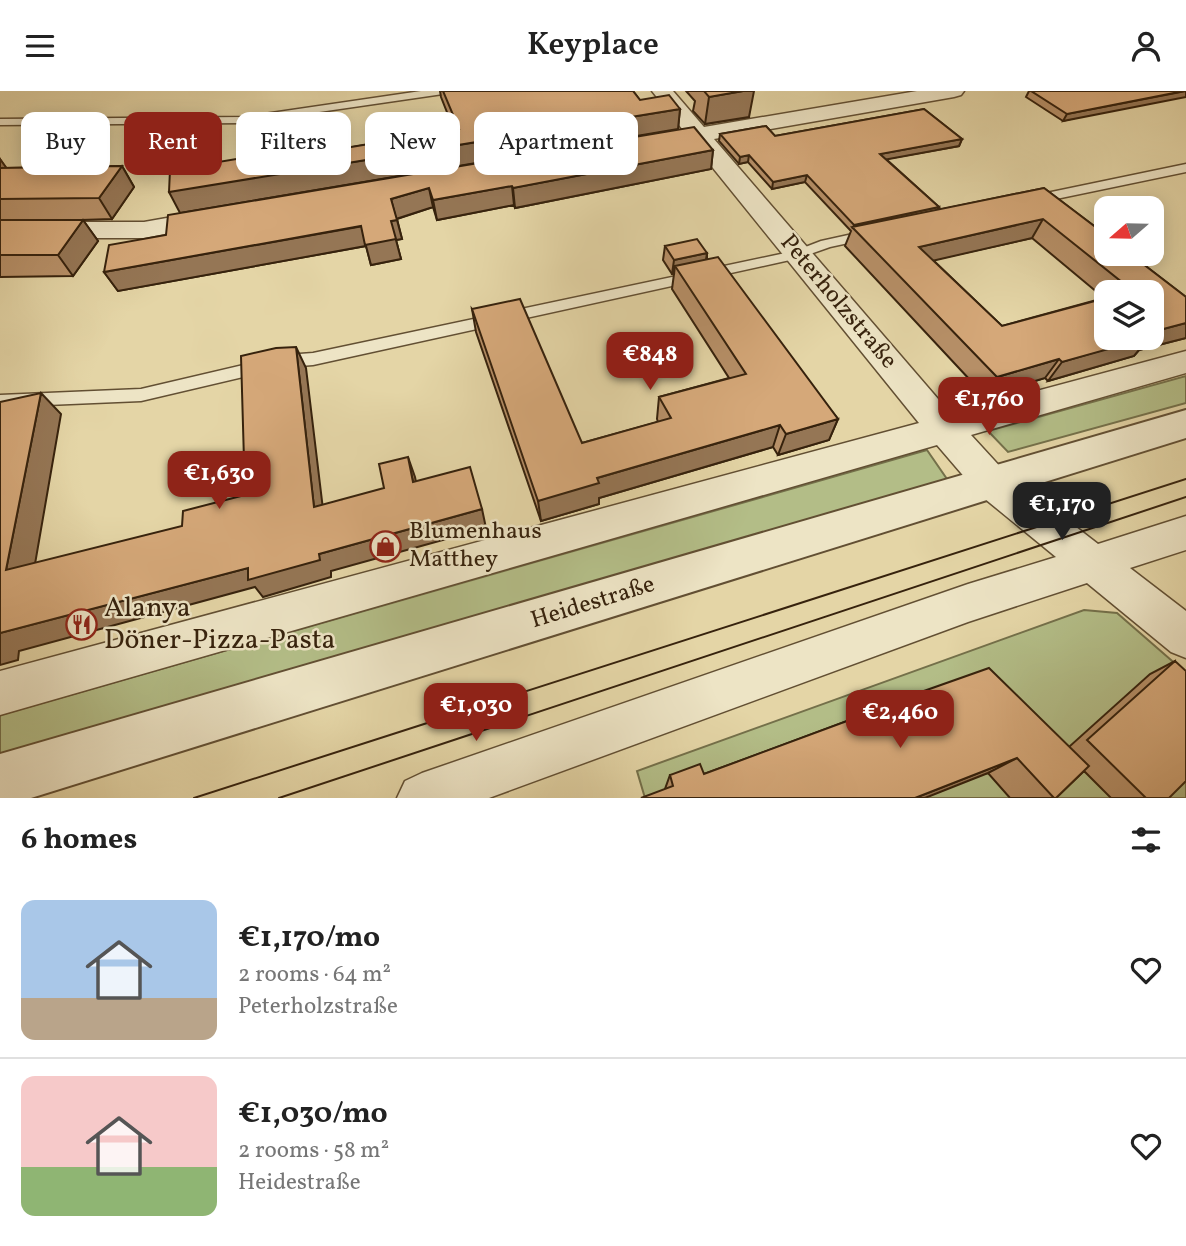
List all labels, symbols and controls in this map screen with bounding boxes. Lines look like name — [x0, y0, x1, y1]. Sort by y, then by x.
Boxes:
text: Keyplace — [527, 24, 659, 68]
icon: menu — [21, 27, 59, 65]
icon: person — [1127, 27, 1165, 65]
chip: Buy — [21, 112, 110, 175]
chip: Rent — [124, 112, 222, 175]
chip: Filters — [236, 112, 351, 175]
chip: New — [365, 112, 460, 175]
chip: Apartment — [474, 112, 638, 175]
north arrow — [1094, 196, 1164, 266]
map controls — [1094, 196, 1164, 350]
street label: Peterholzstraße — [771, 227, 905, 377]
button: layers — [1094, 280, 1164, 350]
pin: €848 — [609, 333, 691, 392]
text: €848 — [622, 339, 678, 371]
pin: €1,760 — [932, 377, 1046, 437]
text: €1,760 — [954, 384, 1024, 416]
pin: €1,630 — [162, 451, 276, 511]
text: €1,630 — [184, 458, 254, 490]
pin: €1,170 — [1005, 483, 1119, 542]
text: €1,170 — [1029, 489, 1095, 521]
place label: Blumenhaus Matthey — [409, 515, 542, 577]
shop icon: Blumenhaus Matthey — [369, 529, 403, 563]
street label: Heidestraße — [527, 568, 659, 638]
place label: Alanya Döner-Pizza-Pasta — [104, 589, 336, 660]
restaurant icon: Alanya Döner-Pizza-Pasta — [64, 607, 98, 641]
pin: €1,030 — [419, 683, 533, 743]
text: €1,030 — [440, 690, 512, 722]
pin: €2,460 — [843, 691, 957, 750]
text: €2,460 — [862, 697, 938, 729]
text: 6 homes — [21, 819, 137, 861]
icon: filters — [1127, 821, 1165, 859]
text: €1,170/mo — [238, 917, 380, 959]
icon: home — [77, 928, 161, 1012]
icon: heart — [1127, 951, 1165, 989]
text: 2 rooms · 64 m² — [238, 959, 391, 991]
text: Peterholzstraße — [238, 991, 398, 1023]
text: €1,030/mo — [238, 1093, 388, 1135]
icon: home — [77, 1104, 161, 1188]
icon: heart — [1127, 1127, 1165, 1165]
text: 2 rooms · 58 m² — [238, 1135, 389, 1167]
text: Heidestraße — [238, 1167, 361, 1199]

